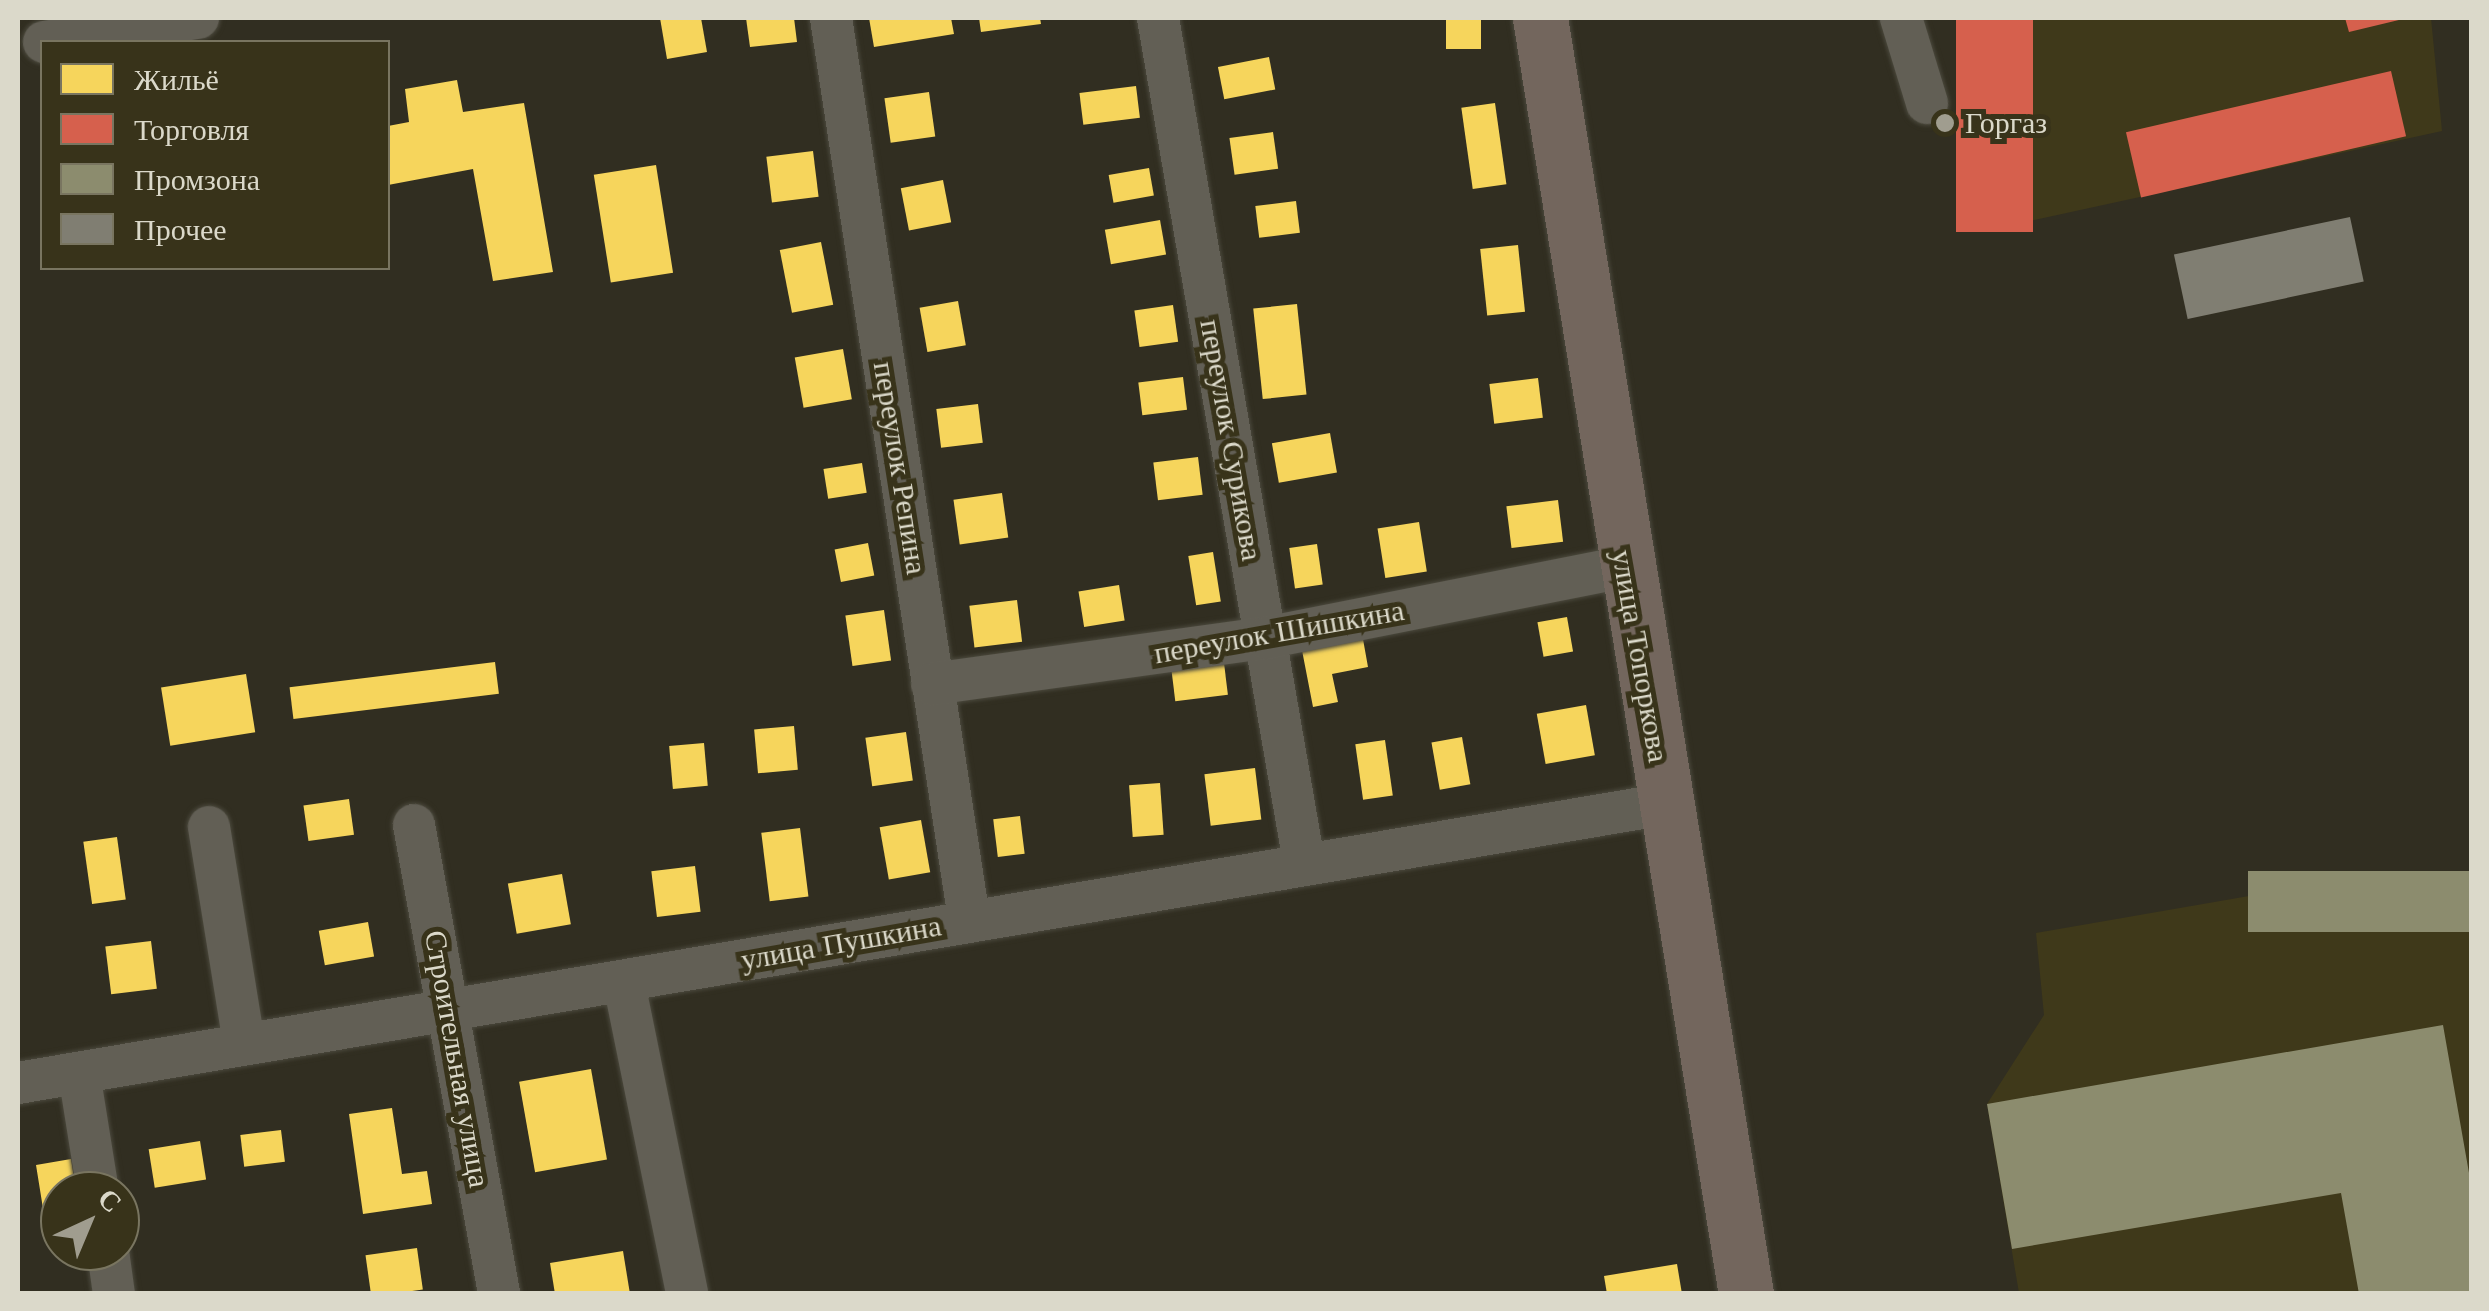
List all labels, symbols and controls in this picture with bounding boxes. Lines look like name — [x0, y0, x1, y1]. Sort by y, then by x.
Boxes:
legend — [40, 40, 390, 270]
text: Жильё — [134, 61, 219, 98]
place label: Горгаз — [1965, 105, 2047, 141]
text: Торговля — [134, 111, 249, 148]
marker: Горгаз — [1934, 112, 1956, 134]
text: Промзона — [134, 161, 260, 198]
text: Прочее — [134, 211, 227, 248]
street label: переулок Сурикова — [1192, 317, 1270, 563]
street label: переулок Репина — [865, 359, 935, 577]
street label: улица Топоркова — [1604, 547, 1676, 765]
street label: переулок Шишкина — [1151, 592, 1407, 672]
street label: улица Пушкина — [738, 908, 944, 978]
street label: Строительная улица — [417, 928, 497, 1190]
north arrow — [40, 1171, 140, 1271]
text: С — [90, 1181, 129, 1220]

